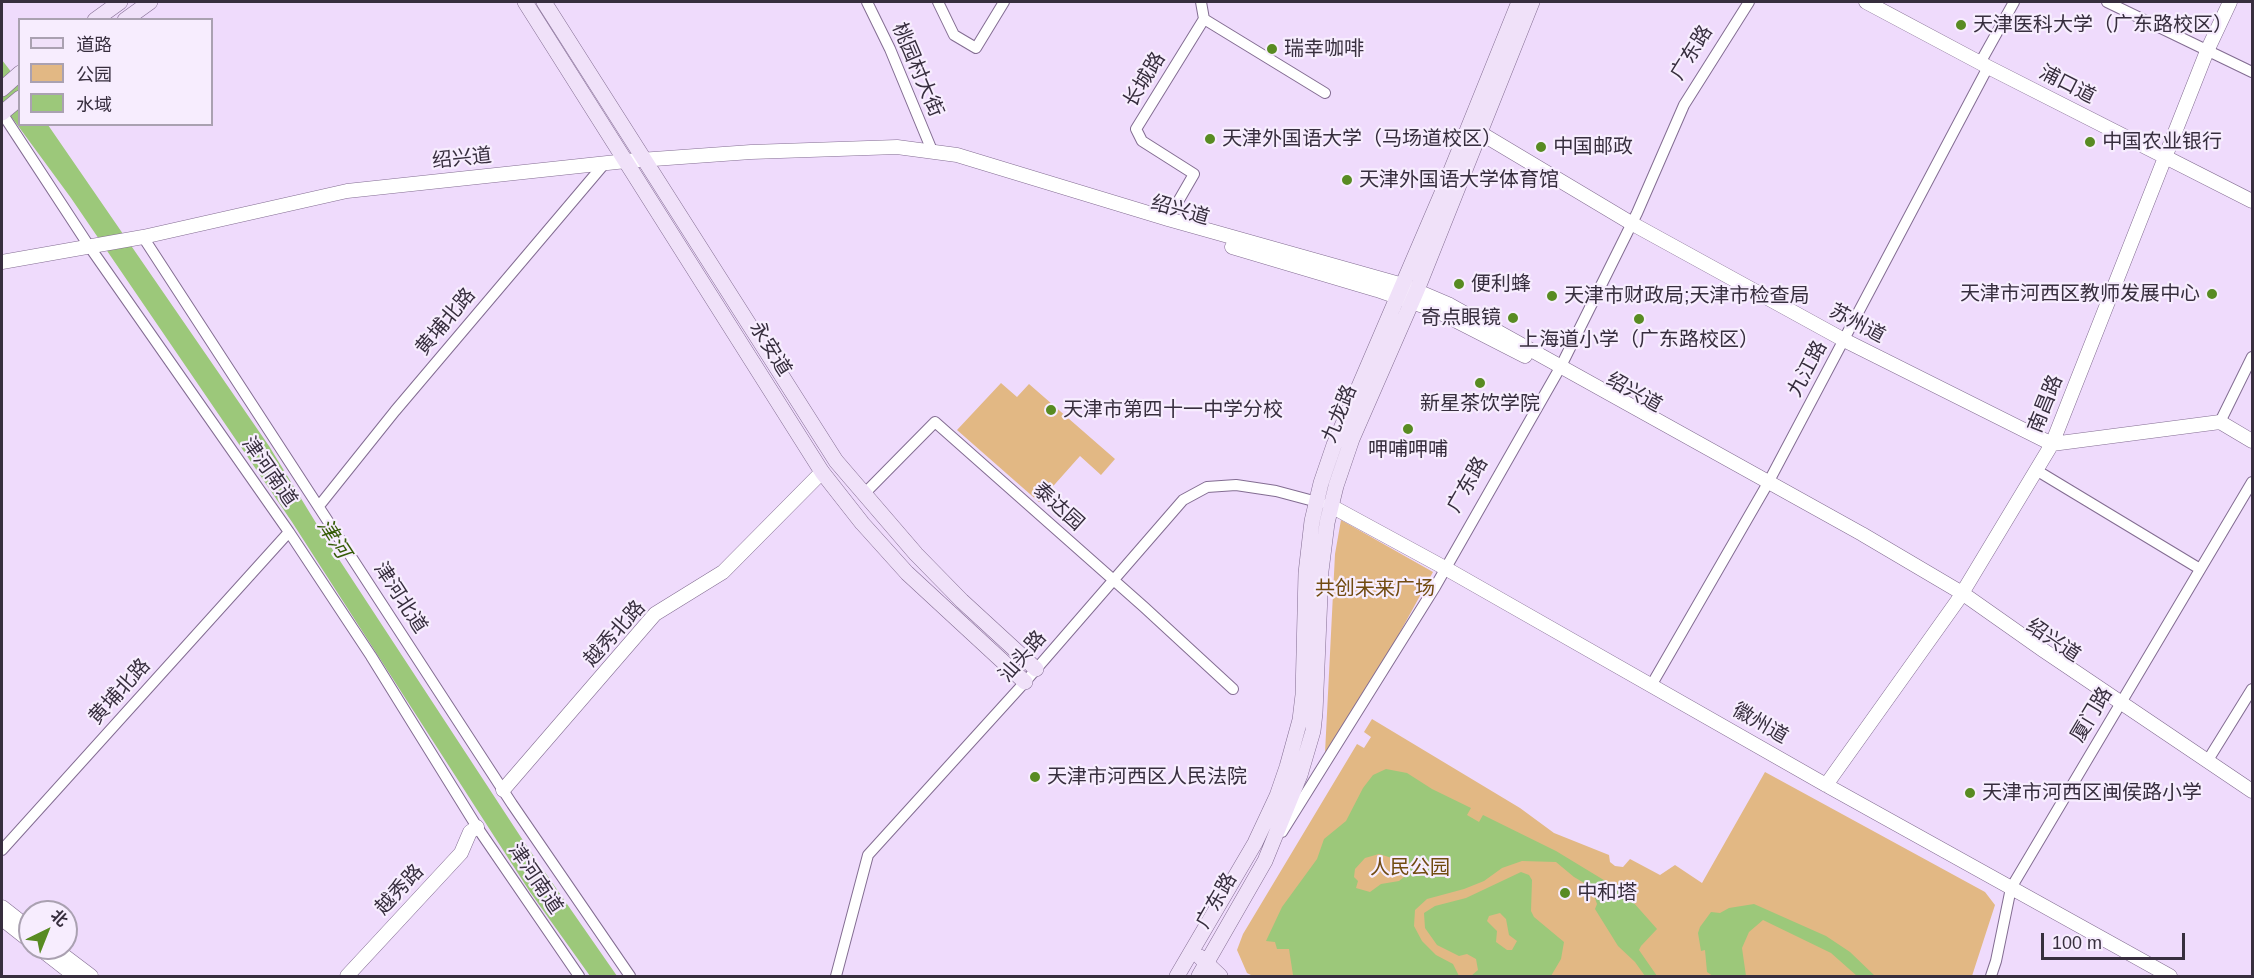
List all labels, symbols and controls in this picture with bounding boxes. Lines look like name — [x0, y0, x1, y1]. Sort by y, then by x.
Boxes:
place label: 天津医科大学（广东路校区） — [1973, 13, 2233, 37]
legend — [18, 18, 213, 126]
marker: 天津医科大学（广东路校区） — [1954, 18, 1968, 32]
street label: 桃园村大街 — [886, 19, 948, 121]
street label: 广东路 — [1666, 21, 1718, 85]
text: 道路 — [76, 35, 112, 55]
place label: 瑞幸咖啡 — [1284, 37, 1364, 61]
marker: 瑞幸咖啡 — [1265, 42, 1279, 56]
street label: 长城路 — [1119, 48, 1171, 112]
street label: 浦口道 — [2035, 61, 2099, 109]
text: 公园 — [76, 65, 112, 85]
text: 水域 — [76, 95, 112, 115]
place label: 天津外国语大学（马场道校区） — [1222, 127, 1502, 151]
place label: 中国农业银行 — [2102, 130, 2222, 154]
marker: 天津外国语大学（马场道校区） — [1203, 132, 1217, 146]
place label: 中国邮政 — [1553, 135, 1633, 159]
marker: 中国农业银行 — [2083, 135, 2097, 149]
marker: 中国邮政 — [1534, 140, 1548, 154]
street label: 绍兴道 — [431, 144, 493, 174]
place label: 天津外国语大学体育馆 — [1359, 168, 1559, 192]
marker: 天津外国语大学体育馆 — [1340, 173, 1354, 187]
street label: 绍兴道 — [1148, 191, 1212, 231]
place label: 便利蜂 — [1471, 272, 1531, 296]
marker: 便利蜂 — [1452, 277, 1466, 291]
place label: 天津市河西区教师发展中心 — [1960, 282, 2200, 306]
street label: 黄埔北路 — [411, 284, 481, 360]
place label: 天津市财政局;天津市检查局 — [1564, 284, 1810, 308]
marker: 天津市河西区教师发展中心 — [2205, 287, 2219, 301]
marker: 天津市财政局;天津市检查局 — [1545, 289, 1559, 303]
street label: 苏州道 — [1825, 299, 1889, 349]
place label: 奇点眼镜 — [1421, 306, 1501, 330]
marker: 奇点眼镜 — [1506, 311, 1520, 325]
marker: 上海道小学（广东路校区） — [1632, 312, 1646, 326]
street label: 永安道 — [744, 317, 796, 381]
place label: 上海道小学（广东路校区） — [1519, 328, 1759, 352]
street label: 九江路 — [1783, 337, 1833, 401]
street label: 绍兴道 — [1602, 368, 1666, 418]
street label: 南昌路 — [2024, 372, 2068, 436]
marker: 新星茶饮学院 — [1473, 376, 1487, 390]
street label: 九龙路 — [1318, 382, 1362, 446]
place label: 新星茶饮学院 — [1420, 392, 1540, 416]
place label: 天津市第四十一中学分校 — [1063, 398, 1283, 422]
marker: 天津市第四十一中学分校 — [1044, 403, 1058, 417]
marker: 呷哺呷哺 — [1401, 422, 1415, 436]
street label: 津河南道 — [236, 432, 302, 512]
place label: 呷哺呷哺 — [1368, 438, 1448, 462]
street label: 广东路 — [1443, 453, 1493, 517]
street label: 泰达园 — [1028, 478, 1088, 536]
water label: 津河 — [311, 515, 355, 563]
street label: 津河北道 — [368, 558, 432, 638]
park label: 共创未来广场 — [1315, 577, 1435, 601]
street label: 越秀北路 — [579, 596, 651, 672]
street label: 绍兴道 — [2021, 614, 2085, 668]
street label: 汕头路 — [994, 626, 1052, 688]
street label: 黄埔北路 — [84, 654, 156, 730]
street label: 厦门路 — [2066, 683, 2118, 747]
street label: 徽州道 — [1728, 699, 1792, 749]
place label: 天津市河西区人民法院 — [1047, 765, 1247, 789]
marker: 天津市河西区人民法院 — [1028, 770, 1042, 784]
place label: 天津市河西区闽侯路小学 — [1982, 781, 2202, 805]
marker: 天津市河西区闽侯路小学 — [1963, 786, 1977, 800]
street label: 津河南道 — [503, 839, 567, 919]
park label: 人民公园 — [1370, 856, 1450, 880]
street label: 越秀路 — [371, 860, 429, 920]
street label: 广东路 — [1192, 869, 1242, 933]
place label: 中和塔 — [1577, 881, 1637, 905]
marker: 中和塔 — [1558, 886, 1572, 900]
north arrow — [18, 900, 78, 960]
text: 北 — [48, 906, 71, 930]
scale bar — [2044, 921, 2188, 959]
text: 100 m — [2052, 933, 2102, 953]

